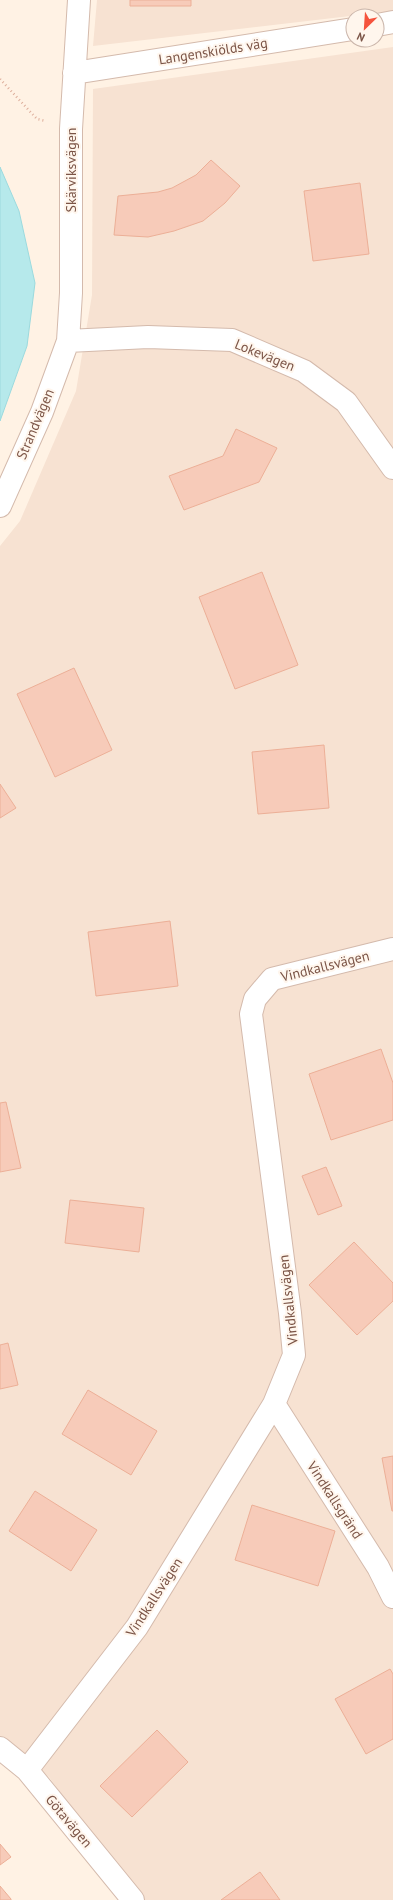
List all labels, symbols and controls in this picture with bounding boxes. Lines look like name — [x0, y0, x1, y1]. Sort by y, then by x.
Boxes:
north arrow — [345, 8, 385, 48]
text: N — [355, 29, 367, 45]
street label: Langenskiölds väg — [157, 34, 269, 68]
street label: Skärviksvägen — [62, 128, 80, 212]
street label: Lokevägen — [232, 335, 298, 375]
street label: Strandvägen — [12, 386, 58, 462]
street label: Vindkallsvägen — [278, 946, 371, 986]
street label: Vindkallsvägen — [274, 1254, 302, 1347]
street label: Vindkallsgränd — [303, 1457, 367, 1542]
street label: Vindkallsvägen — [121, 1554, 186, 1641]
street label: Götavägen — [42, 1791, 96, 1851]

